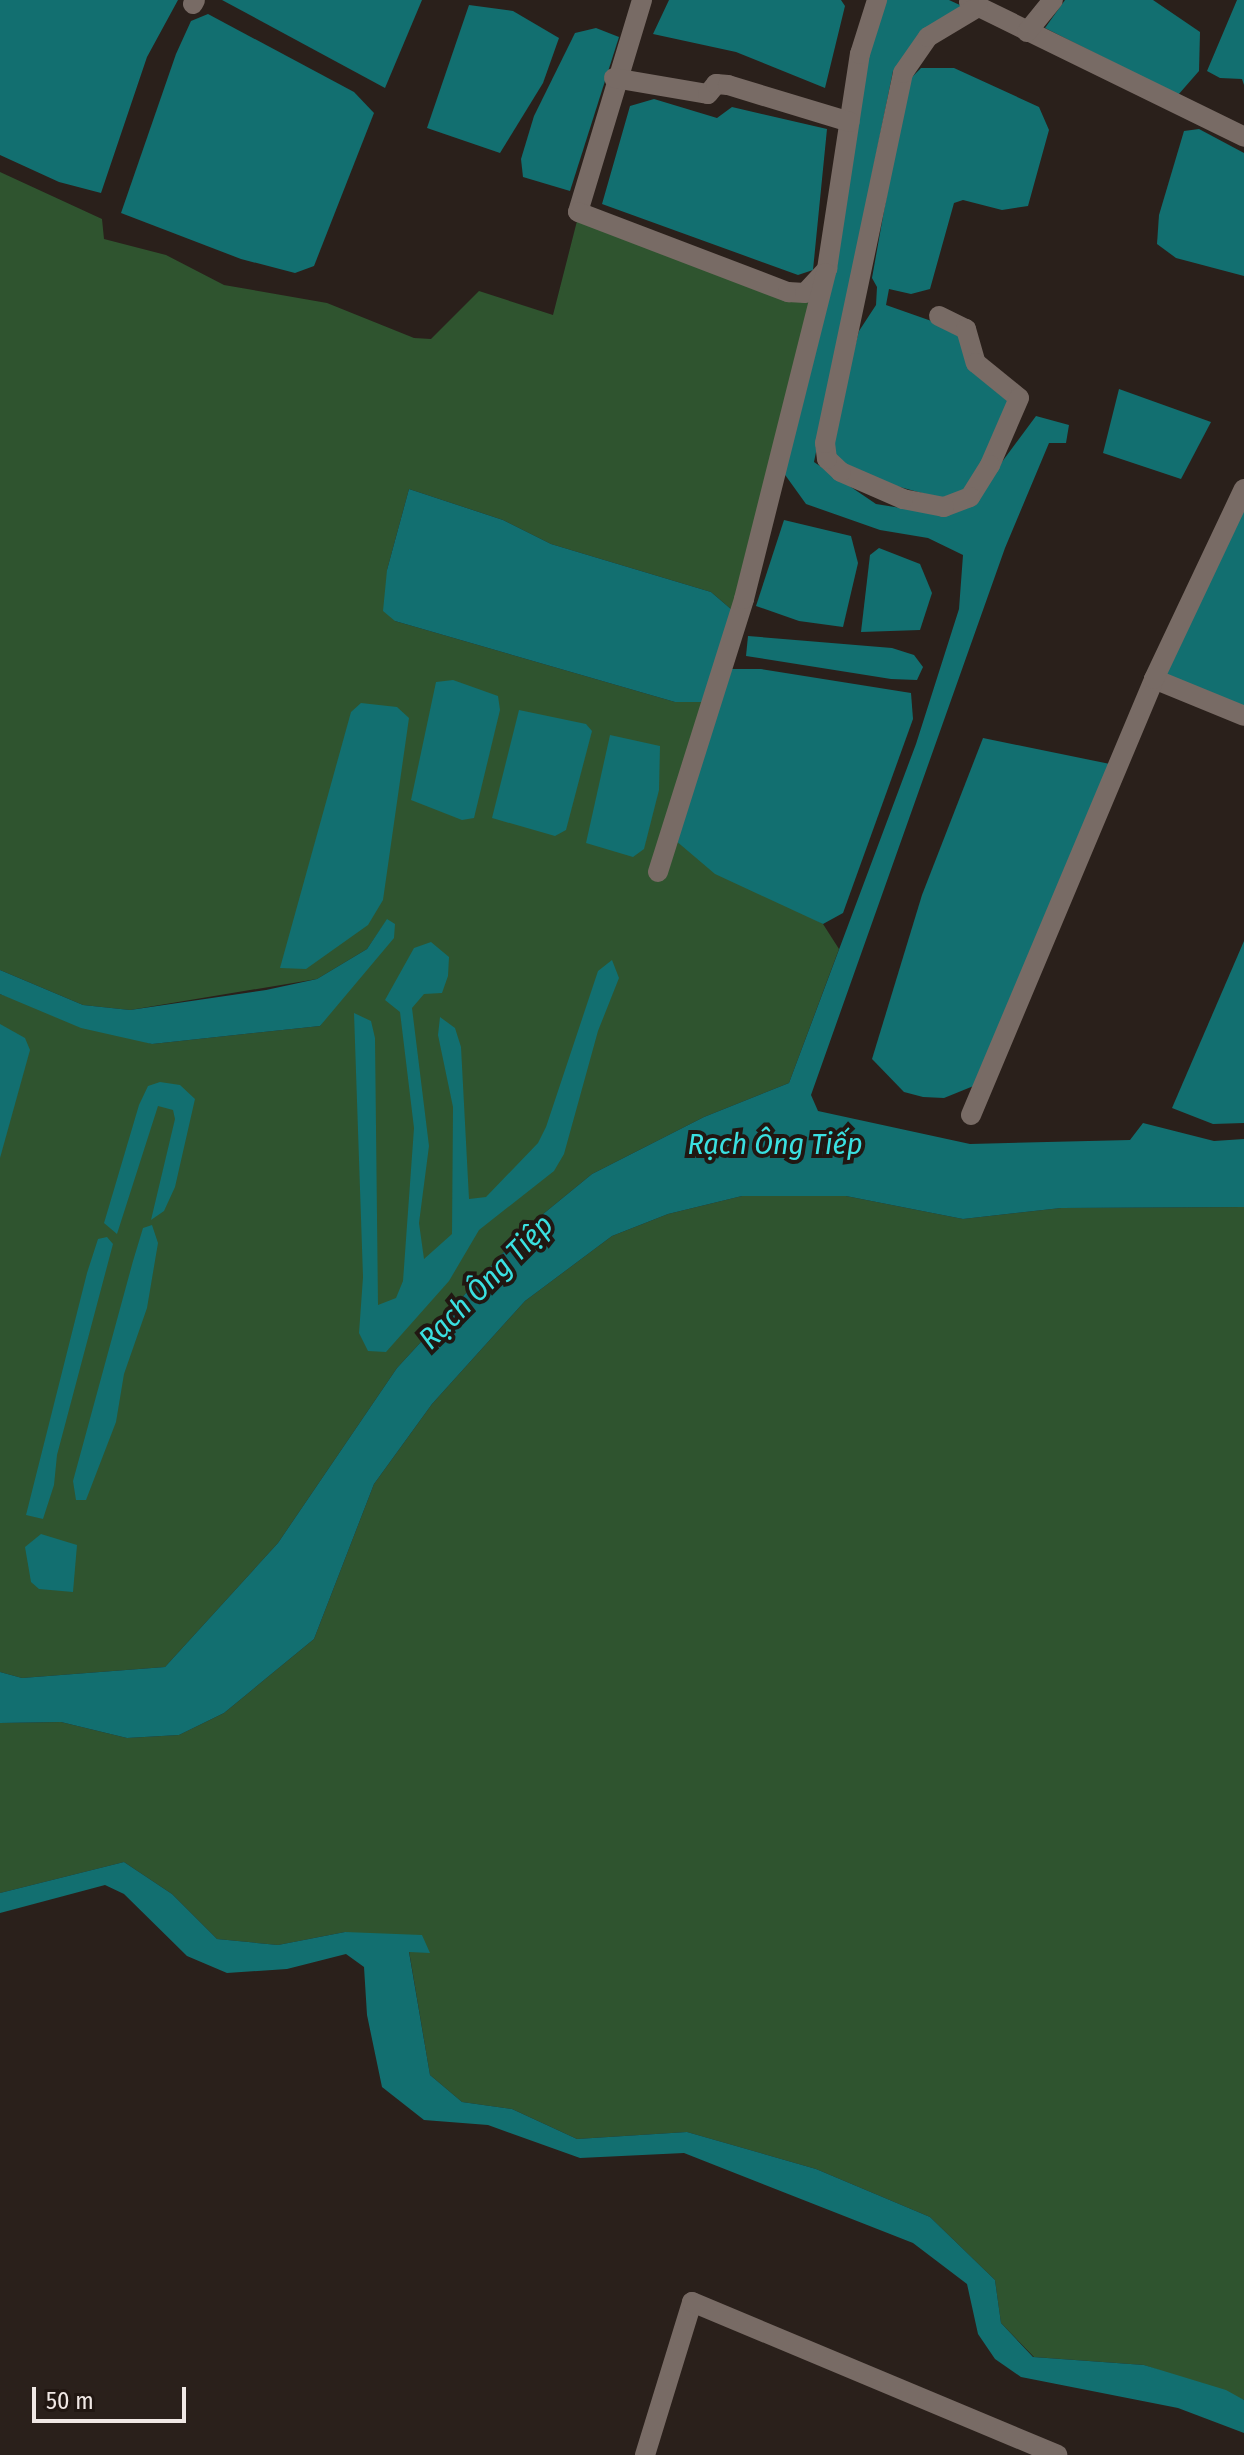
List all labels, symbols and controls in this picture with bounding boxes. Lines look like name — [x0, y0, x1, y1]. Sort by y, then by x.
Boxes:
water label: Rạch Ông Tiếp — [687, 1126, 863, 1162]
water label: Rạch Ông Tiệp — [411, 1207, 561, 1357]
scale bar — [36, 2371, 190, 2421]
text: 50 m — [46, 2387, 94, 2415]

